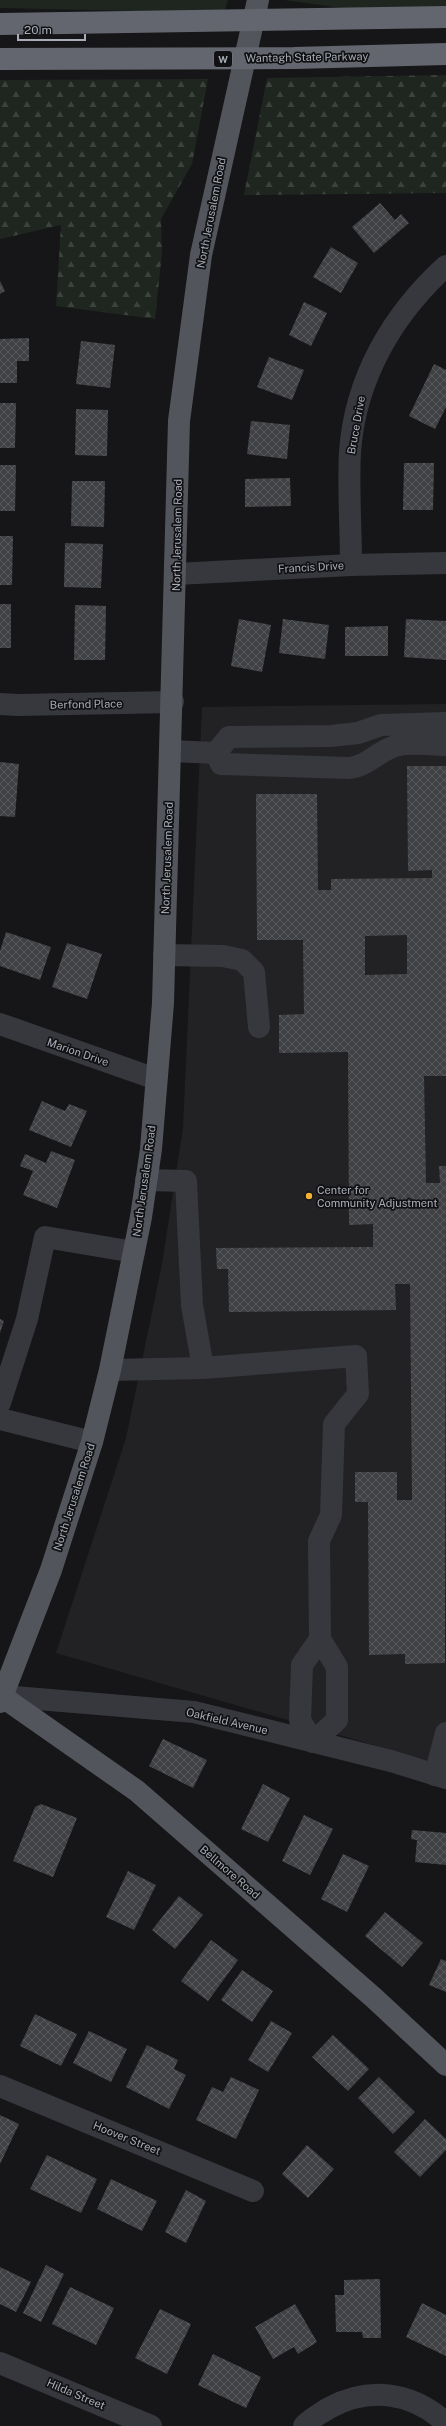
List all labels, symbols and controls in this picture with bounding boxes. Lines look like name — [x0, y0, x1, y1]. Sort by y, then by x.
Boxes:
scale bar — [18, 16, 85, 42]
text: 20 m — [24, 23, 52, 37]
street label: Wantagh State Parkway — [246, 50, 368, 64]
road number: W — [214, 51, 232, 67]
street label: North Jerusalem Road — [194, 157, 228, 269]
street label: Bruce Drive — [345, 395, 367, 455]
street label: North Jerusalem Road — [170, 479, 184, 591]
street label: Francis Drive — [278, 559, 344, 575]
street label: Berfond Place — [50, 697, 122, 711]
street label: North Jerusalem Road — [159, 802, 175, 914]
street label: Marion Drive — [46, 1036, 110, 1068]
street label: North Jerusalem Road — [130, 1125, 158, 1237]
place label: Center for Community Adjustment — [317, 1184, 438, 1209]
marker: Center for Community Adjustment — [304, 1191, 314, 1201]
street label: North Jerusalem Road — [51, 1442, 97, 1552]
street label: Oakfield Avenue — [185, 1706, 269, 1736]
street label: Bellmore Road — [198, 1843, 262, 1901]
street label: Hoover Street — [92, 2119, 162, 2157]
street label: Hilda Street — [45, 2376, 107, 2412]

